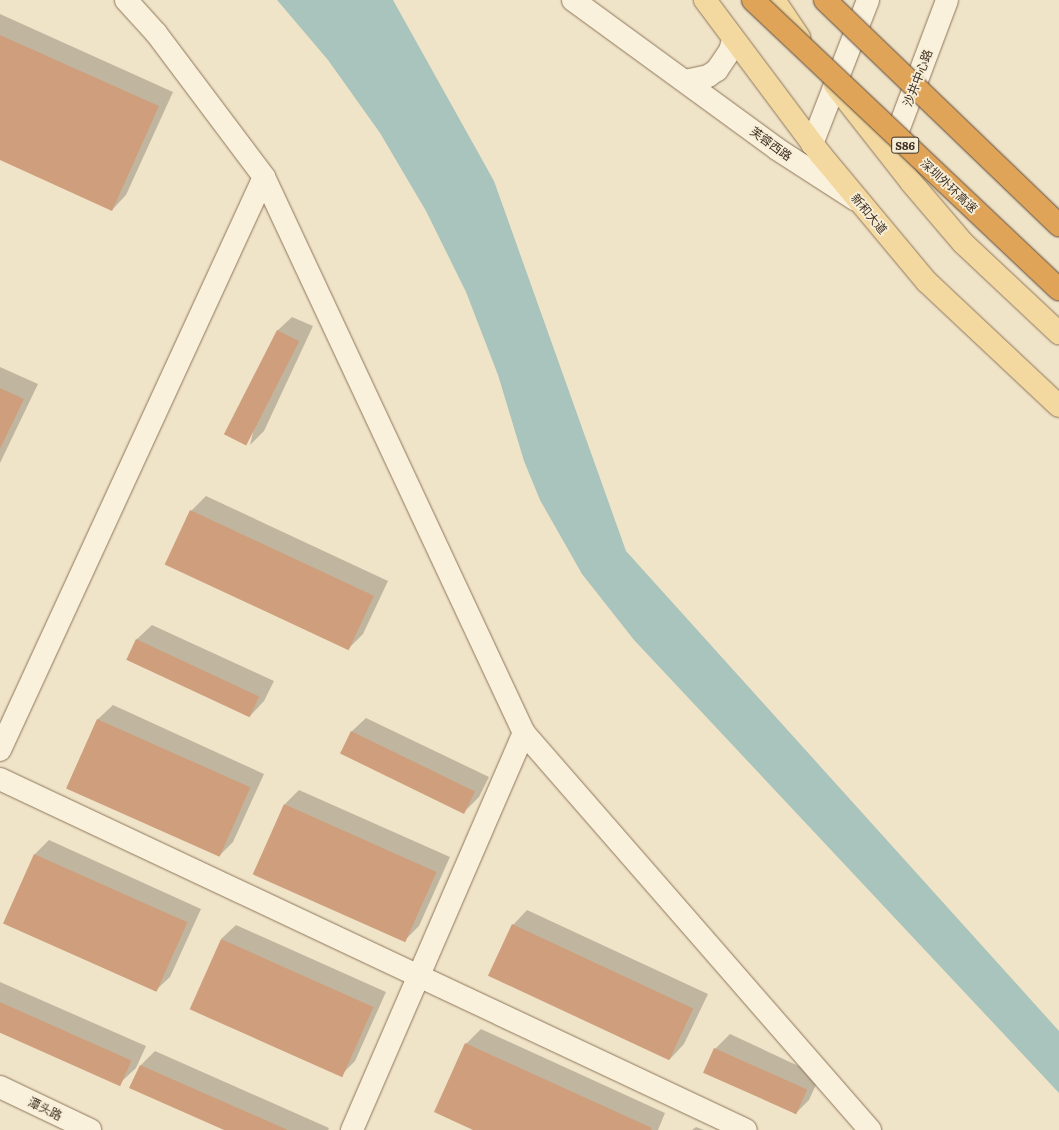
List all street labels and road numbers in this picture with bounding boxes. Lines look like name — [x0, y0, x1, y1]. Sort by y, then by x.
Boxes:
street label: 沙井中心路 — [901, 47, 935, 109]
street label: 芙蓉西路 — [747, 124, 795, 164]
road number: S86 — [891, 136, 919, 154]
street label: 深圳外环高速 — [918, 156, 980, 216]
street label: 新和大道 — [848, 191, 890, 237]
street label: 潭头路 — [26, 1095, 64, 1123]

